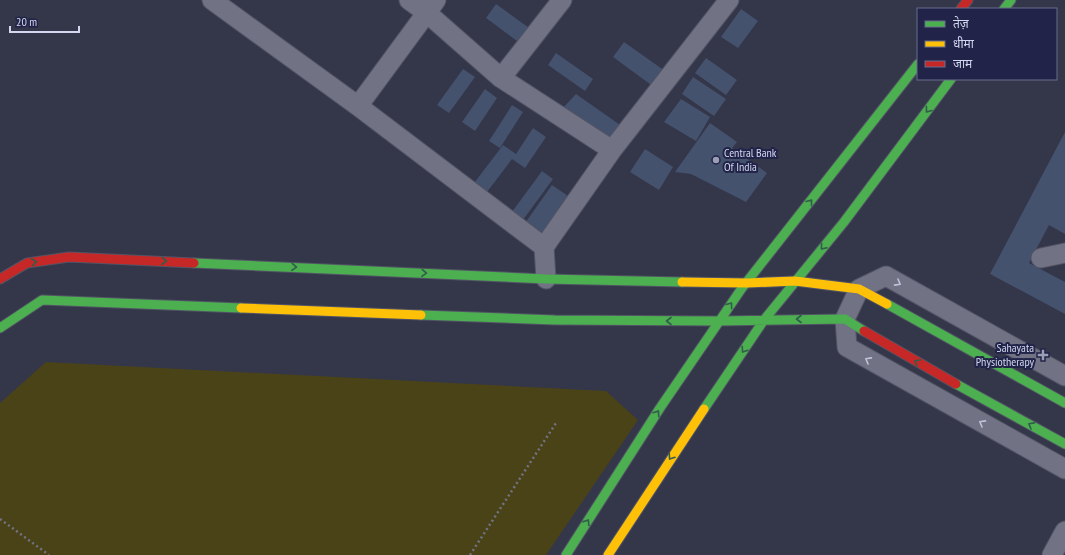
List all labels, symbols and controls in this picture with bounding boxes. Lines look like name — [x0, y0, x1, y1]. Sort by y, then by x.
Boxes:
scale bar — [10, 8, 79, 34]
legend — [917, 8, 1057, 80]
text: 20 m — [16, 14, 37, 29]
text: तेज़ — [953, 16, 970, 31]
text: धीमा — [953, 36, 975, 51]
text: जाम — [953, 56, 973, 71]
one-way arrow — [925, 106, 932, 113]
place label: Central Bank Of India — [724, 145, 777, 174]
marker: Central Bank Of India — [711, 155, 721, 165]
one-way arrow — [805, 200, 812, 207]
one-way arrow — [821, 243, 828, 250]
one-way arrow — [161, 257, 167, 265]
one-way arrow — [31, 258, 38, 267]
one-way arrow — [291, 263, 297, 272]
one-way arrow — [421, 269, 427, 278]
one-way arrow — [894, 278, 901, 285]
one-way arrow — [726, 303, 733, 310]
one-way arrow — [796, 315, 802, 324]
one-way arrow — [666, 317, 672, 325]
place label: Sahayata Physiotherapy — [976, 340, 1034, 369]
one-way arrow — [741, 346, 749, 353]
marker: Sahayata Physiotherapy — [1037, 349, 1049, 361]
one-way arrow — [865, 357, 873, 364]
one-way arrow — [914, 359, 921, 367]
one-way arrow — [652, 410, 660, 417]
one-way arrow — [979, 420, 986, 427]
one-way arrow — [1028, 423, 1035, 430]
one-way arrow — [669, 453, 676, 460]
one-way arrow — [582, 519, 589, 526]

